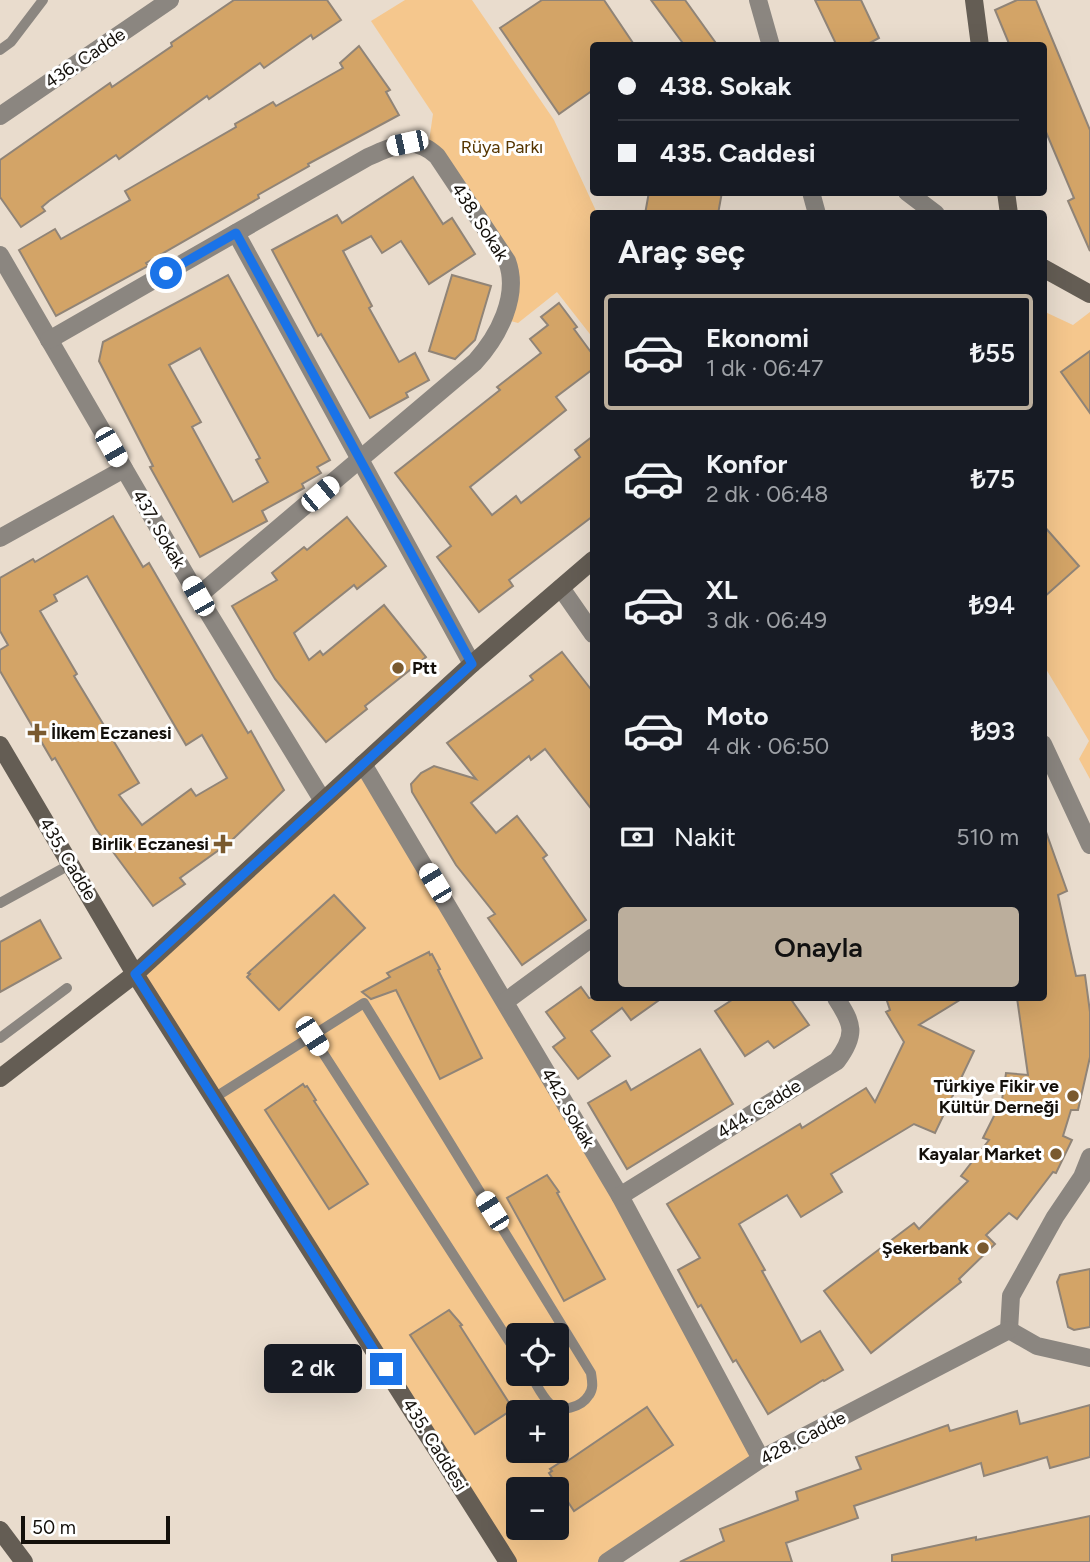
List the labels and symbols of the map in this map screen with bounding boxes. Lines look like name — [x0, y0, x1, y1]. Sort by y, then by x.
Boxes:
street label: 436. Cadde — [41, 23, 130, 93]
car — [385, 128, 430, 158]
park label: Rüya Parkı — [461, 136, 543, 158]
street label: 438. Sokak — [447, 179, 513, 265]
route start — [150, 257, 182, 289]
car — [92, 424, 131, 470]
car — [298, 472, 343, 516]
street label: 437. Sokak — [128, 486, 190, 572]
car — [179, 573, 218, 619]
place label: Ptt — [412, 657, 437, 679]
marker: Ptt — [390, 660, 406, 676]
place label: İlkem Eczanesi — [51, 722, 172, 744]
marker: İlkem Eczanesi — [29, 725, 45, 741]
street label: 435. Cadde — [35, 814, 101, 904]
place label: Birlik Eczanesi — [91, 833, 209, 855]
marker: Birlik Eczanesi — [215, 836, 231, 852]
car — [416, 860, 455, 906]
car — [292, 1013, 333, 1059]
street label: 442. Sokak — [536, 1064, 600, 1152]
street label: 444. Cadde — [713, 1074, 805, 1143]
place label: Türkiye Fikir ve Kültür Derneği — [934, 1075, 1059, 1118]
marker: Türkiye Fikir ve Kültür Derneği — [1065, 1088, 1081, 1104]
place label: Kayalar Market — [918, 1143, 1042, 1165]
marker: Kayalar Market — [1048, 1146, 1064, 1162]
car — [472, 1188, 513, 1234]
place label: Şekerbank — [882, 1237, 969, 1259]
marker: Şekerbank — [975, 1240, 991, 1256]
callout: 2 dk — [264, 1344, 362, 1394]
route end — [370, 1353, 402, 1385]
street label: 435. Caddesi — [398, 1395, 472, 1495]
street label: 428. Cadde — [757, 1406, 850, 1470]
scale bar — [21, 1513, 170, 1545]

